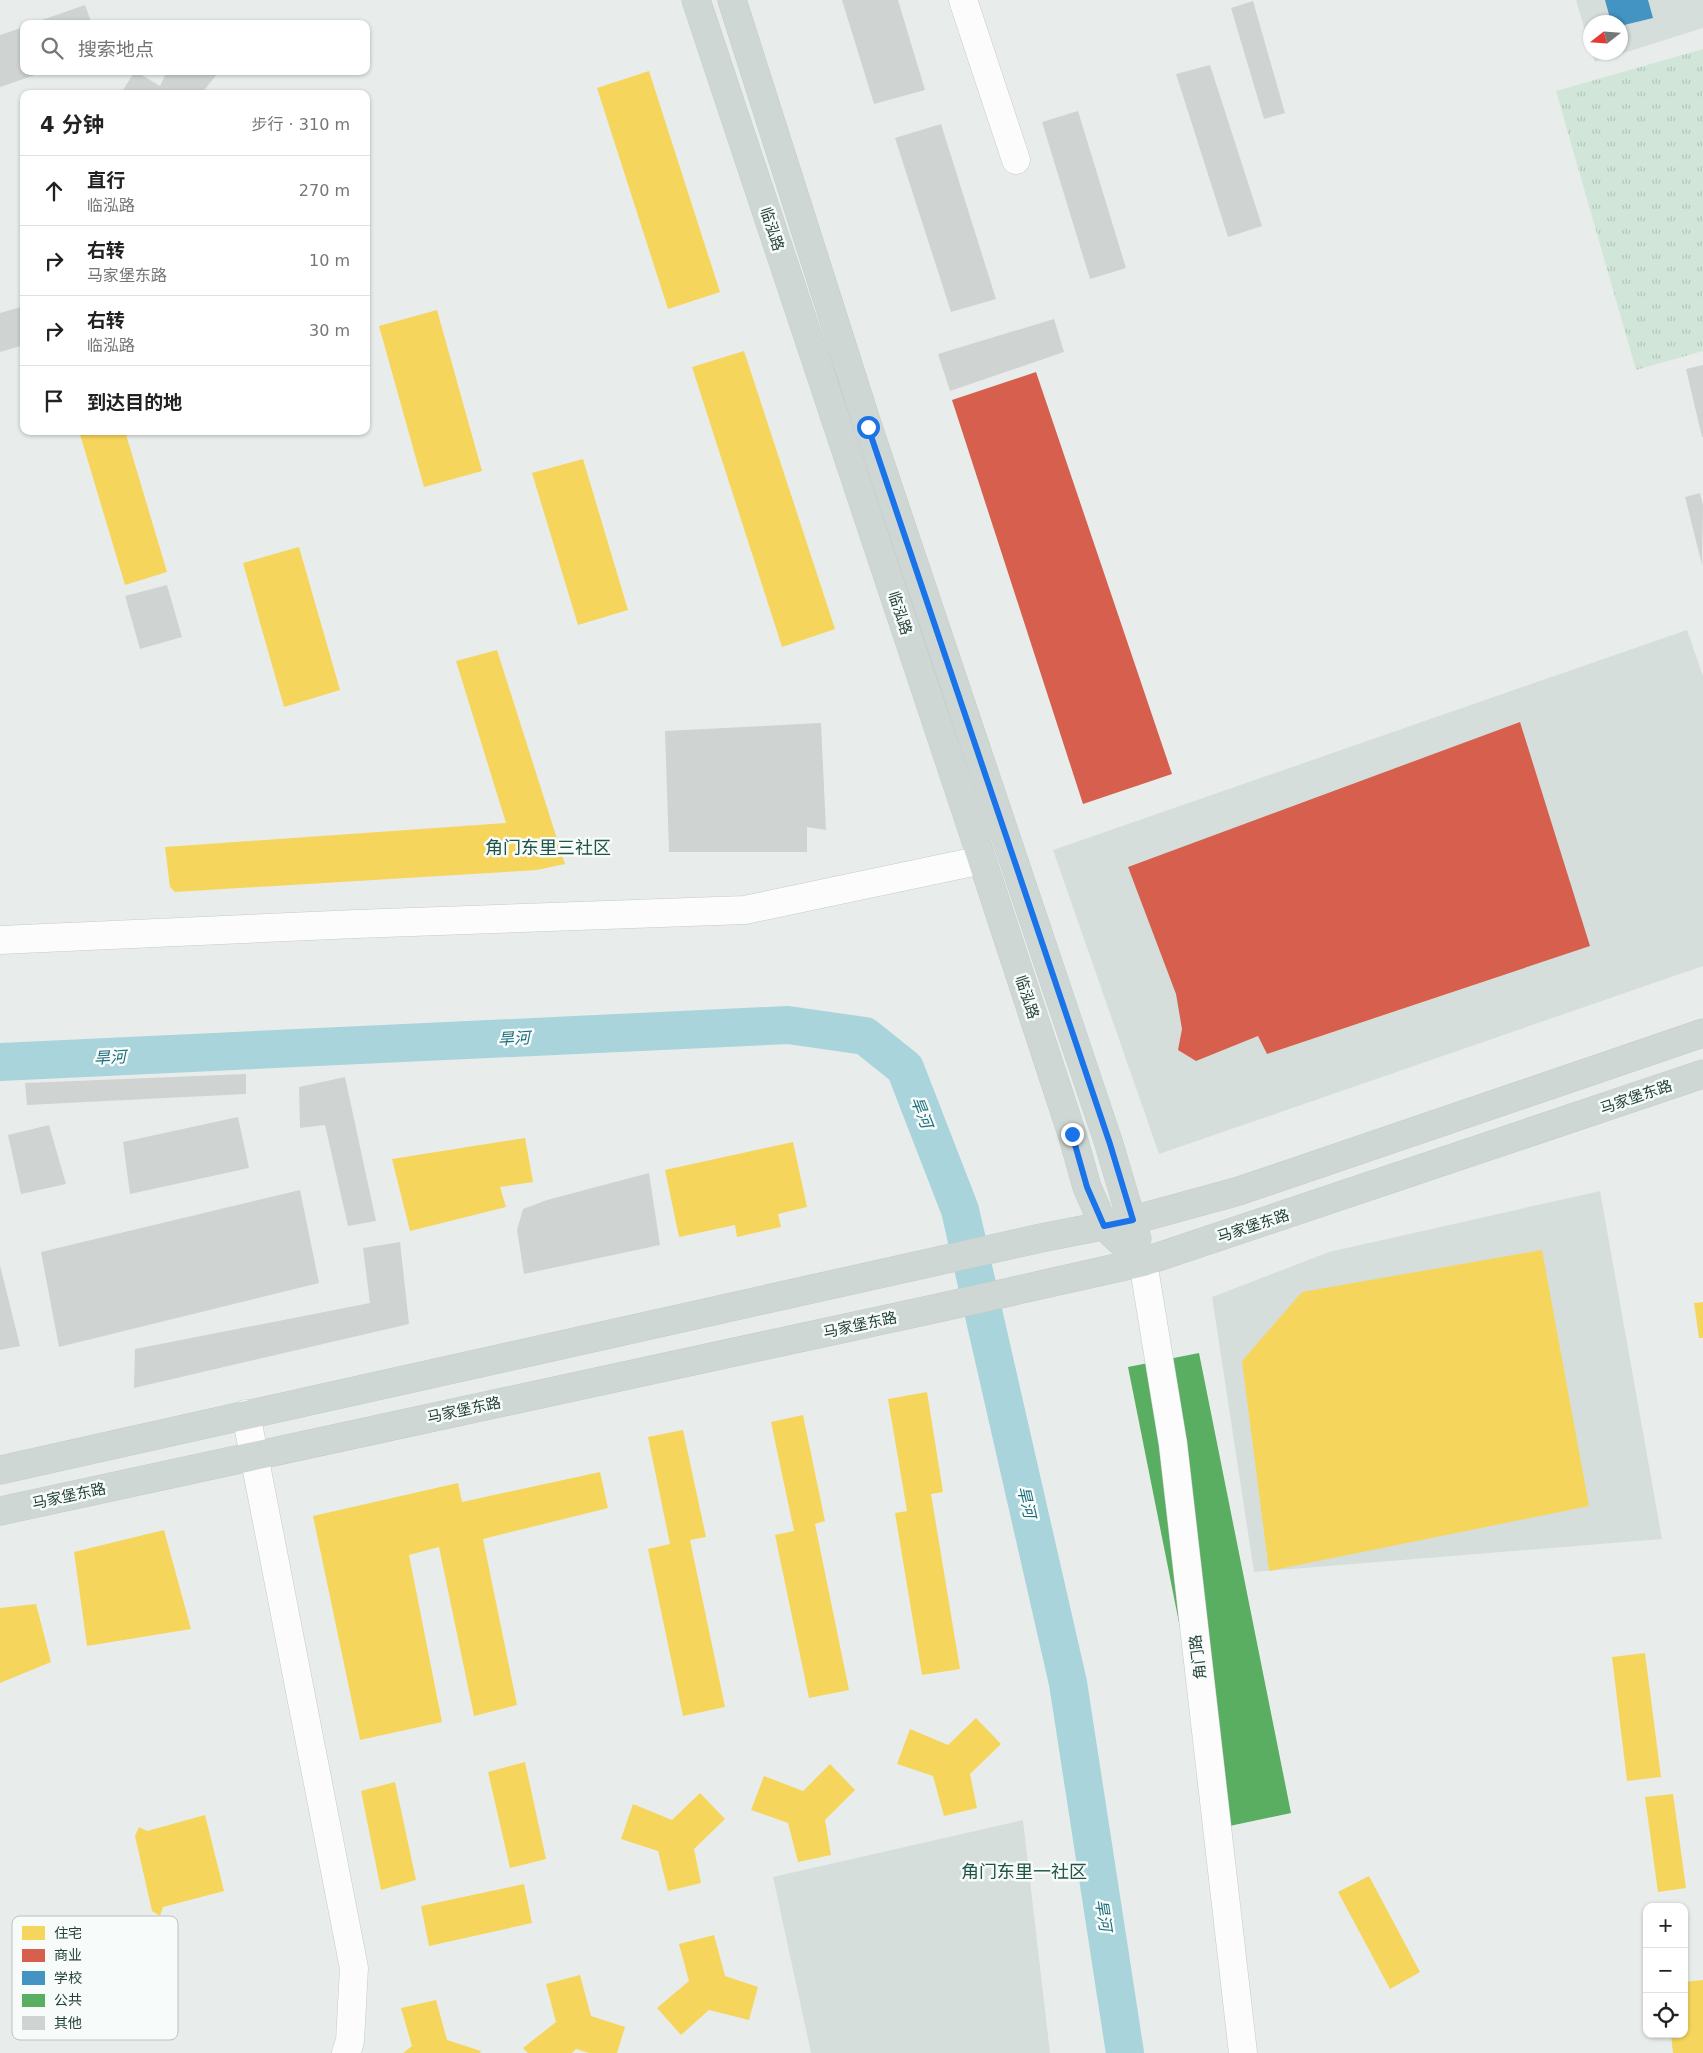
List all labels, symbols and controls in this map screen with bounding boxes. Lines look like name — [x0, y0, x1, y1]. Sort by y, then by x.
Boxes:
north arrow — [1583, 15, 1628, 60]
search box — [20, 20, 370, 75]
icon: search — [38, 34, 66, 62]
text: 搜索地点 — [78, 38, 154, 60]
text: 4 分钟 — [40, 113, 104, 137]
text: 步行 · 310 m — [252, 115, 350, 134]
text: 直行 — [87, 169, 125, 191]
icon: ahead — [40, 177, 68, 205]
text: 270 m — [299, 181, 350, 200]
text: 临泓路 — [87, 196, 135, 215]
street label: 临泓路 — [756, 205, 788, 253]
text: 右转 — [87, 239, 125, 261]
icon: right — [40, 247, 68, 275]
text: 10 m — [309, 251, 350, 270]
text: 马家堡东路 — [87, 266, 167, 285]
text: 右转 — [87, 309, 125, 331]
icon: right — [40, 317, 68, 345]
text: 30 m — [309, 321, 350, 340]
text: 临泓路 — [87, 336, 135, 355]
icon: arrive — [40, 387, 68, 415]
text: 到达目的地 — [87, 391, 182, 413]
route start — [857, 416, 880, 439]
street label: 临泓路 — [884, 589, 916, 637]
district label: 角门东里三社区 — [485, 837, 611, 858]
street label: 临泓路 — [1011, 973, 1043, 1021]
water label: 旱河 — [498, 1028, 533, 1049]
water label: 旱河 — [94, 1047, 129, 1068]
street label: 马家堡东路 — [1598, 1076, 1674, 1118]
water label: 旱河 — [907, 1094, 937, 1133]
route end — [1061, 1123, 1084, 1146]
street label: 马家堡东路 — [1215, 1206, 1291, 1246]
street label: 马家堡东路 — [821, 1308, 899, 1342]
street label: 马家堡东路 — [425, 1393, 503, 1427]
street label: 马家堡东路 — [30, 1479, 108, 1513]
water label: 旱河 — [1014, 1484, 1040, 1523]
street label: 角门路 — [1186, 1634, 1210, 1680]
district label: 角门东里一社区 — [961, 1861, 1087, 1882]
water label: 旱河 — [1092, 1898, 1116, 1935]
map controls — [1643, 1903, 1688, 2038]
button: + — [1643, 1903, 1688, 1948]
legend — [12, 1916, 178, 2040]
text: 住宅 — [54, 1925, 82, 1941]
text: 商业 — [54, 1947, 82, 1963]
button: − — [1643, 1948, 1688, 1993]
text: 学校 — [54, 1970, 82, 1986]
text: 公共 — [54, 1992, 82, 2008]
button: locate — [1643, 1993, 1688, 2038]
text: 其他 — [54, 2015, 82, 2031]

